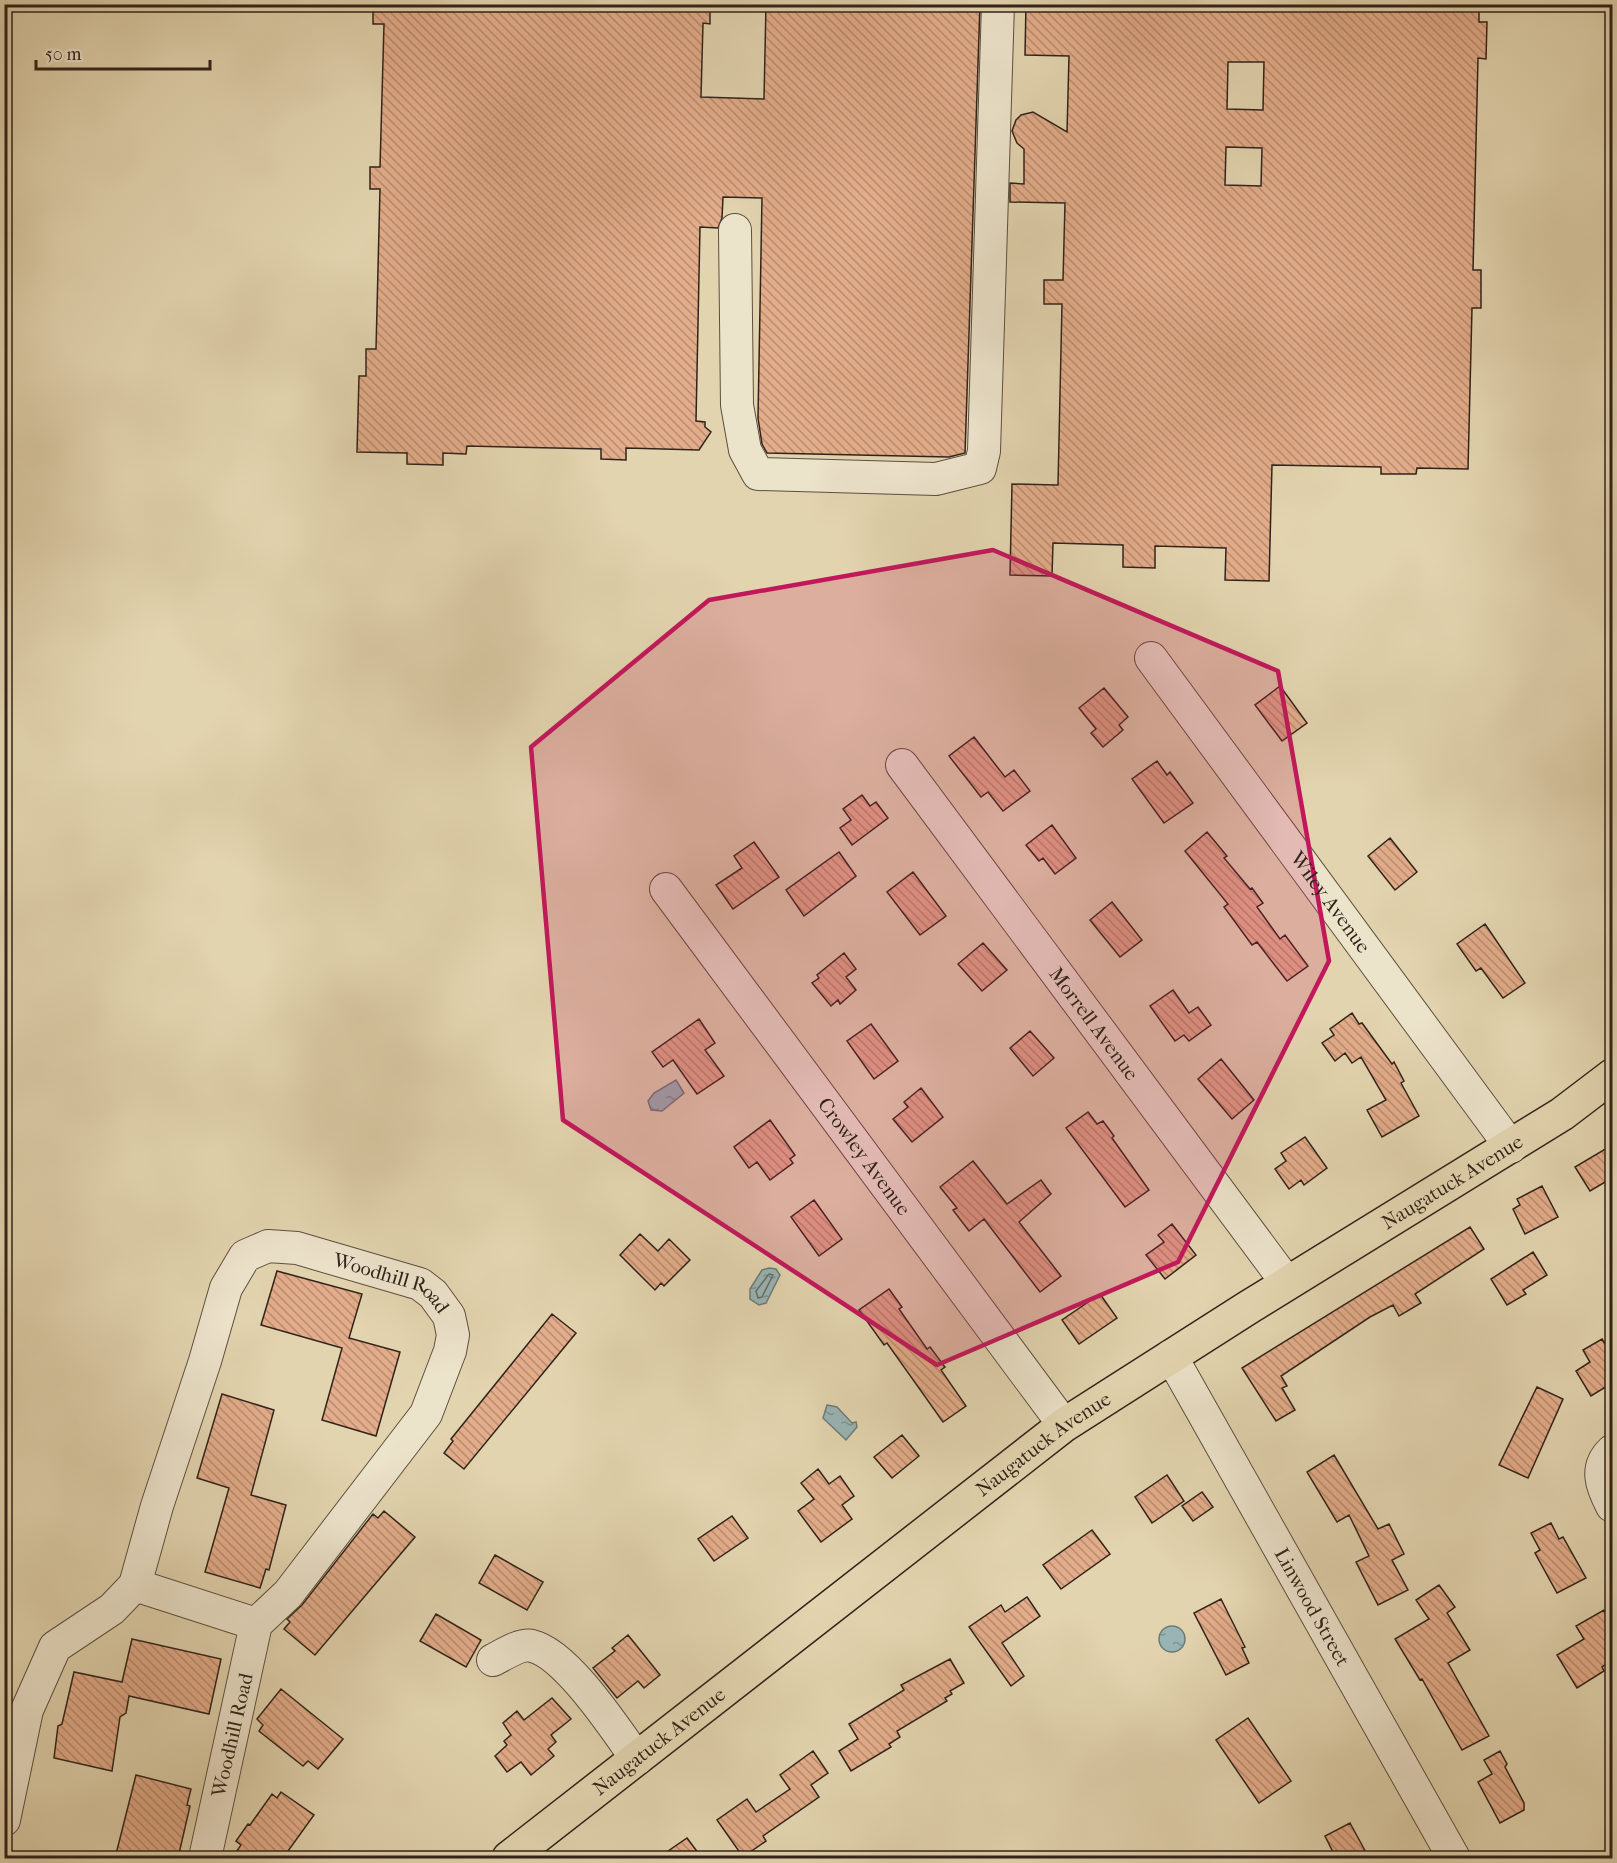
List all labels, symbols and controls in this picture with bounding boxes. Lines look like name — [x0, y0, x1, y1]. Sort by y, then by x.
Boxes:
scale bar — [36, 33, 210, 71]
text: 50 m — [45, 44, 82, 65]
street label: Wiley Avenue — [1285, 846, 1375, 957]
street label: Morrell Avenue — [1044, 963, 1143, 1085]
street label: Crowley Avenue — [813, 1093, 915, 1220]
street label: Naugatuck Avenue — [1378, 1130, 1527, 1234]
street label: Woodhill Road — [330, 1248, 455, 1319]
street label: Naugatuck Avenue — [972, 1387, 1115, 1501]
street label: Linwood Street — [1270, 1544, 1354, 1670]
street label: Woodhill Road — [207, 1670, 258, 1800]
street label: Naugatuck Avenue — [588, 1683, 730, 1800]

